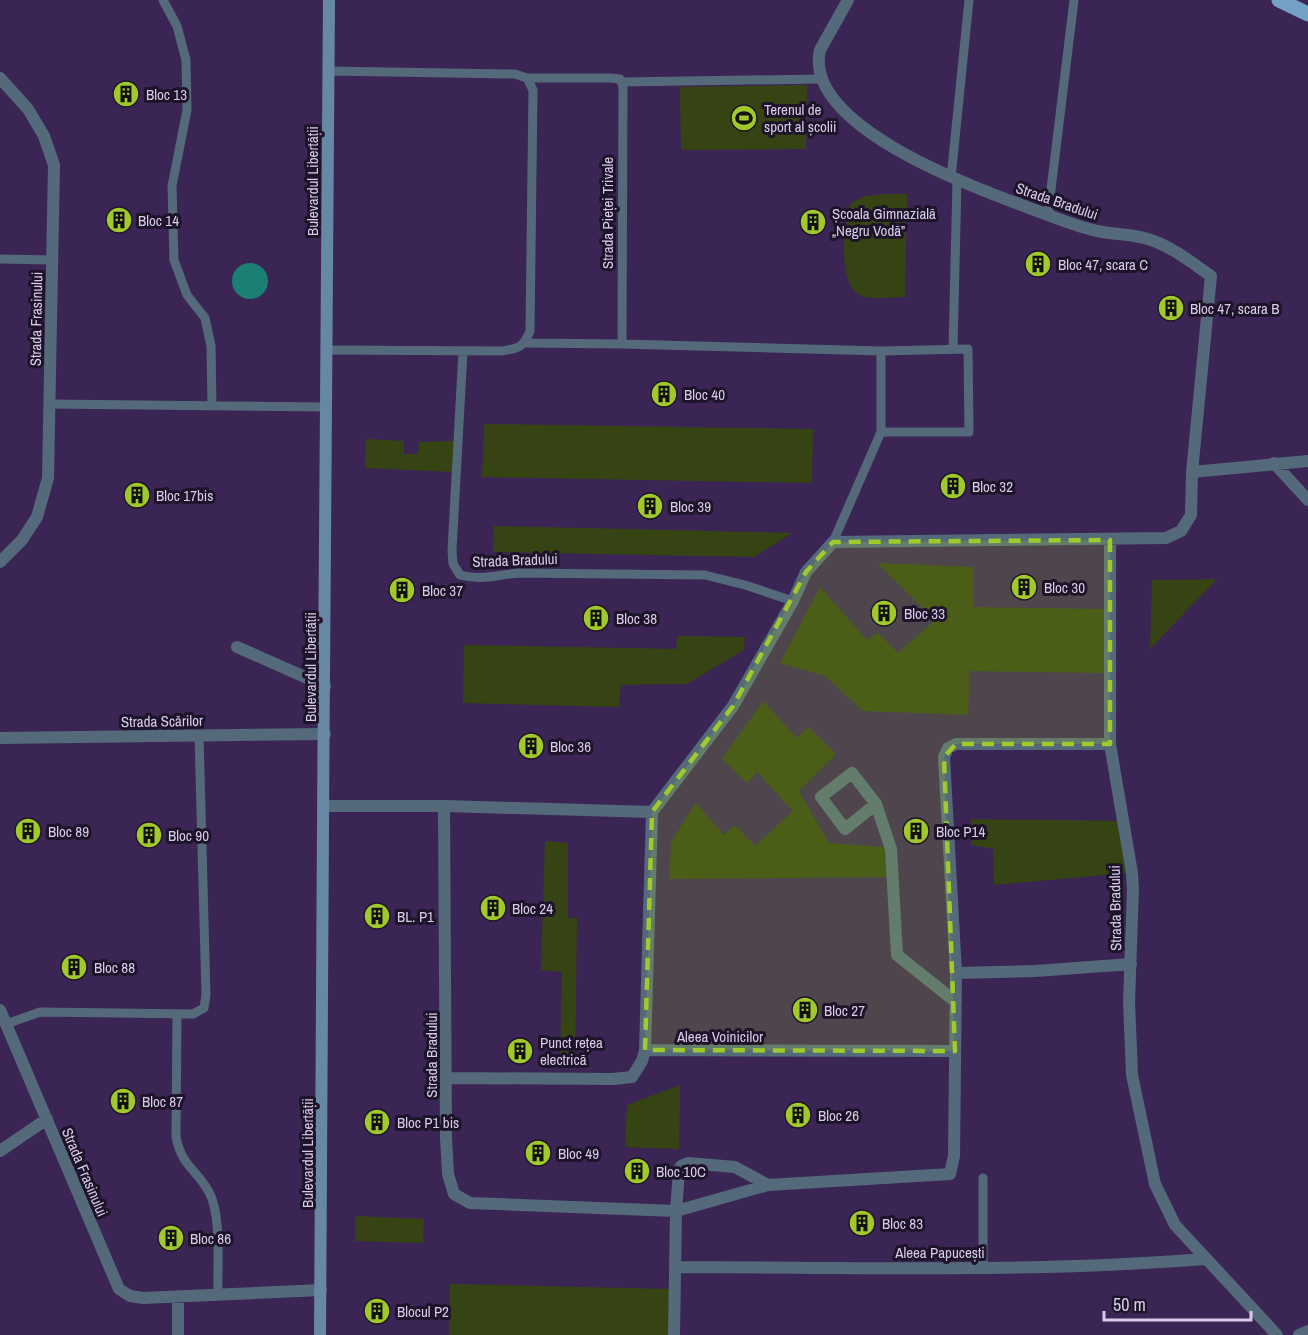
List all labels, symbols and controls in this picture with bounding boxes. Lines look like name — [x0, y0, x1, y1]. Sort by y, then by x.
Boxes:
building icon: Bloc 13 — [111, 79, 141, 109]
place label: Bloc 13 — [146, 84, 187, 105]
place label: Terenul de sport al școlii — [764, 99, 836, 137]
sports icon: Terenul de sport al școlii — [729, 103, 759, 133]
street label: Bulevardul Libertății — [302, 126, 323, 236]
street label: Strada Pieței Trivale — [597, 157, 618, 269]
street label: Strada Bradului — [1013, 177, 1101, 225]
place label: Școala Gimnazială „Negru Vodă” — [832, 203, 936, 241]
building icon: Bloc 14 — [104, 205, 134, 235]
building icon: Școala Gimnazială „Negru Vodă” — [798, 207, 828, 237]
place label: Bloc 14 — [138, 210, 179, 231]
building icon: Bloc 47, scara C — [1023, 249, 1053, 279]
place label: Bloc 47, scara C — [1058, 254, 1148, 275]
street label: Strada Frasinului — [25, 272, 47, 366]
building icon: Bloc 47, scara B — [1156, 293, 1186, 323]
place label: Bloc 47, scara B — [1190, 298, 1280, 319]
building icon: Bloc 40 — [649, 379, 679, 409]
place label: Bloc 40 — [684, 384, 725, 405]
building icon: Bloc 32 — [938, 471, 968, 501]
place label: Bloc 32 — [972, 476, 1013, 497]
building icon: Bloc 17bis — [122, 480, 152, 510]
place label: Bloc 17bis — [156, 485, 213, 506]
building icon: Bloc 39 — [635, 491, 665, 521]
place label: Bloc 39 — [670, 496, 711, 517]
street label: Strada Bradului — [472, 548, 558, 572]
building icon: Bloc 30 — [1009, 572, 1039, 602]
building icon: Bloc 37 — [387, 575, 417, 605]
place label: Bloc 30 — [1044, 577, 1085, 598]
place label: Bloc 37 — [422, 580, 463, 601]
building icon: Bloc 33 — [869, 598, 899, 628]
building icon: Bloc 38 — [581, 603, 611, 633]
place label: Bloc 33 — [904, 603, 945, 624]
place label: Bloc 38 — [616, 608, 657, 629]
street label: Bulevardul Libertății — [300, 612, 321, 722]
street label: Strada Scărilor — [121, 710, 203, 732]
building icon: Bloc 36 — [516, 731, 546, 761]
place label: Bloc 36 — [550, 736, 591, 757]
building icon: Bloc 89 — [13, 816, 43, 846]
building icon: Bloc P14 — [901, 816, 931, 846]
building icon: Bloc 90 — [134, 820, 164, 850]
place label: Bloc 89 — [48, 821, 89, 842]
place label: Bloc P14 — [936, 821, 985, 842]
place label: Bloc 90 — [168, 825, 209, 846]
street label: Strada Bradului — [1104, 865, 1126, 951]
building icon: Bloc 24 — [478, 893, 508, 923]
place label: Bloc 24 — [512, 898, 553, 919]
building icon: BL. P1 — [362, 901, 392, 931]
place label: BL. P1 — [397, 906, 434, 927]
building icon: Bloc 88 — [59, 952, 89, 982]
place label: Bloc 88 — [94, 957, 135, 978]
building icon: Bloc 27 — [790, 995, 820, 1025]
place label: Bloc 27 — [824, 1000, 865, 1021]
street label: Strada Bradului — [421, 1012, 442, 1098]
street label: Aleea Voinicilor — [676, 1026, 763, 1047]
place label: Punct rețea electrică — [540, 1032, 603, 1070]
building icon: Punct rețea electrică — [505, 1036, 535, 1066]
building icon: Bloc 87 — [108, 1086, 138, 1116]
place label: Bloc 87 — [142, 1091, 183, 1112]
street label: Bulevardul Libertății — [297, 1098, 318, 1208]
building icon: Bloc 26 — [783, 1100, 813, 1130]
place label: Bloc 26 — [818, 1105, 859, 1126]
building icon: Bloc P1 bis — [362, 1107, 392, 1137]
place label: Bloc P1 bis — [397, 1112, 459, 1133]
street label: Strada Frasinului — [57, 1124, 113, 1220]
building icon: Bloc 49 — [523, 1138, 553, 1168]
place label: Bloc 49 — [558, 1143, 599, 1164]
building icon: Bloc 10C — [622, 1156, 652, 1186]
place label: Bloc 10C — [656, 1161, 706, 1182]
building icon: Bloc 83 — [847, 1208, 877, 1238]
place label: Bloc 83 — [882, 1213, 923, 1234]
building icon: Bloc 86 — [156, 1223, 186, 1253]
place label: Bloc 86 — [190, 1228, 231, 1249]
street label: Aleea Papucești — [894, 1242, 985, 1263]
scale bar — [1104, 1284, 1251, 1322]
text: 50 m — [1113, 1292, 1146, 1317]
building icon: Blocul P2 — [362, 1296, 392, 1326]
place label: Blocul P2 — [397, 1301, 449, 1322]

